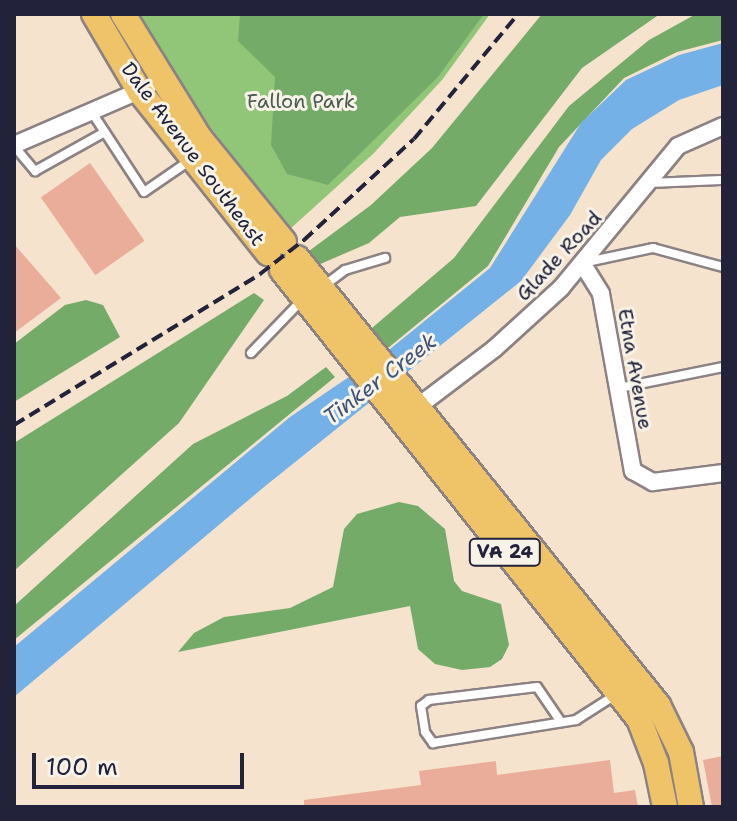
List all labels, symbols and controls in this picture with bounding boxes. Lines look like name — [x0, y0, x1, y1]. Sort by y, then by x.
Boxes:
street label: Dale Avenue Southeast — [116, 58, 270, 250]
park label: Fallon Park — [247, 89, 355, 113]
street label: Glade Road — [511, 206, 607, 306]
street label: Etna Avenue — [613, 307, 657, 431]
water label: Tinker Creek — [318, 328, 442, 430]
road number: VA 24 — [467, 538, 543, 566]
scale bar — [36, 737, 248, 787]
text: 100 m — [46, 751, 118, 783]

